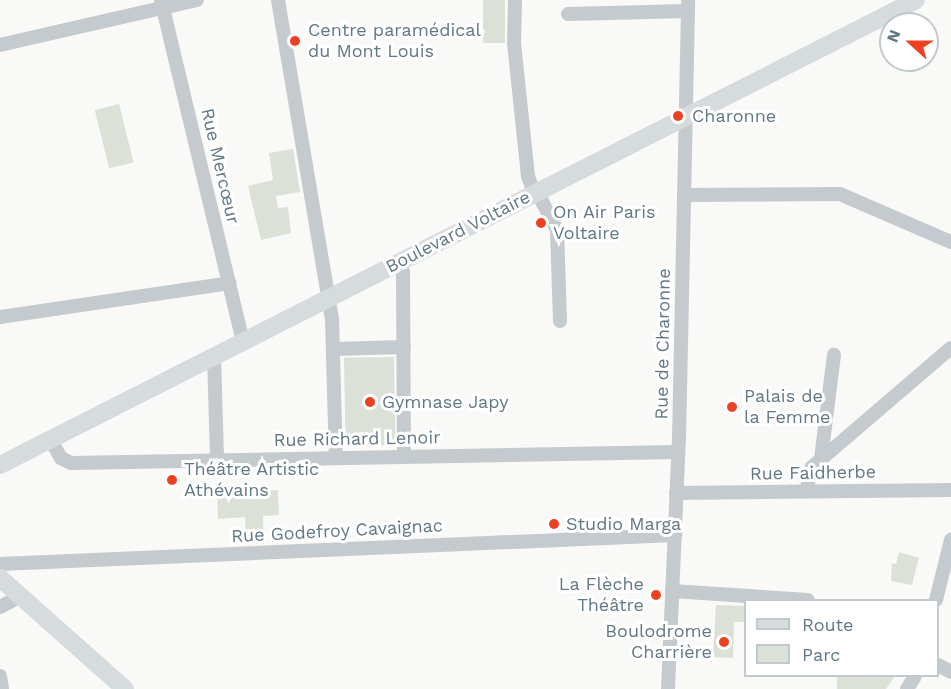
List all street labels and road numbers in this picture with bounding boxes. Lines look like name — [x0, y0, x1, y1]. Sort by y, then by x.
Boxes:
street label: Rue Mercœur — [196, 106, 244, 226]
street label: Boulevard Voltaire — [382, 186, 534, 278]
street label: Rue de Charonne — [651, 268, 675, 420]
street label: Rue Richard Lenoir — [273, 427, 441, 451]
street label: Rue Faidherbe — [750, 461, 876, 485]
street label: Rue Godefroy Cavaignac — [230, 515, 444, 547]

